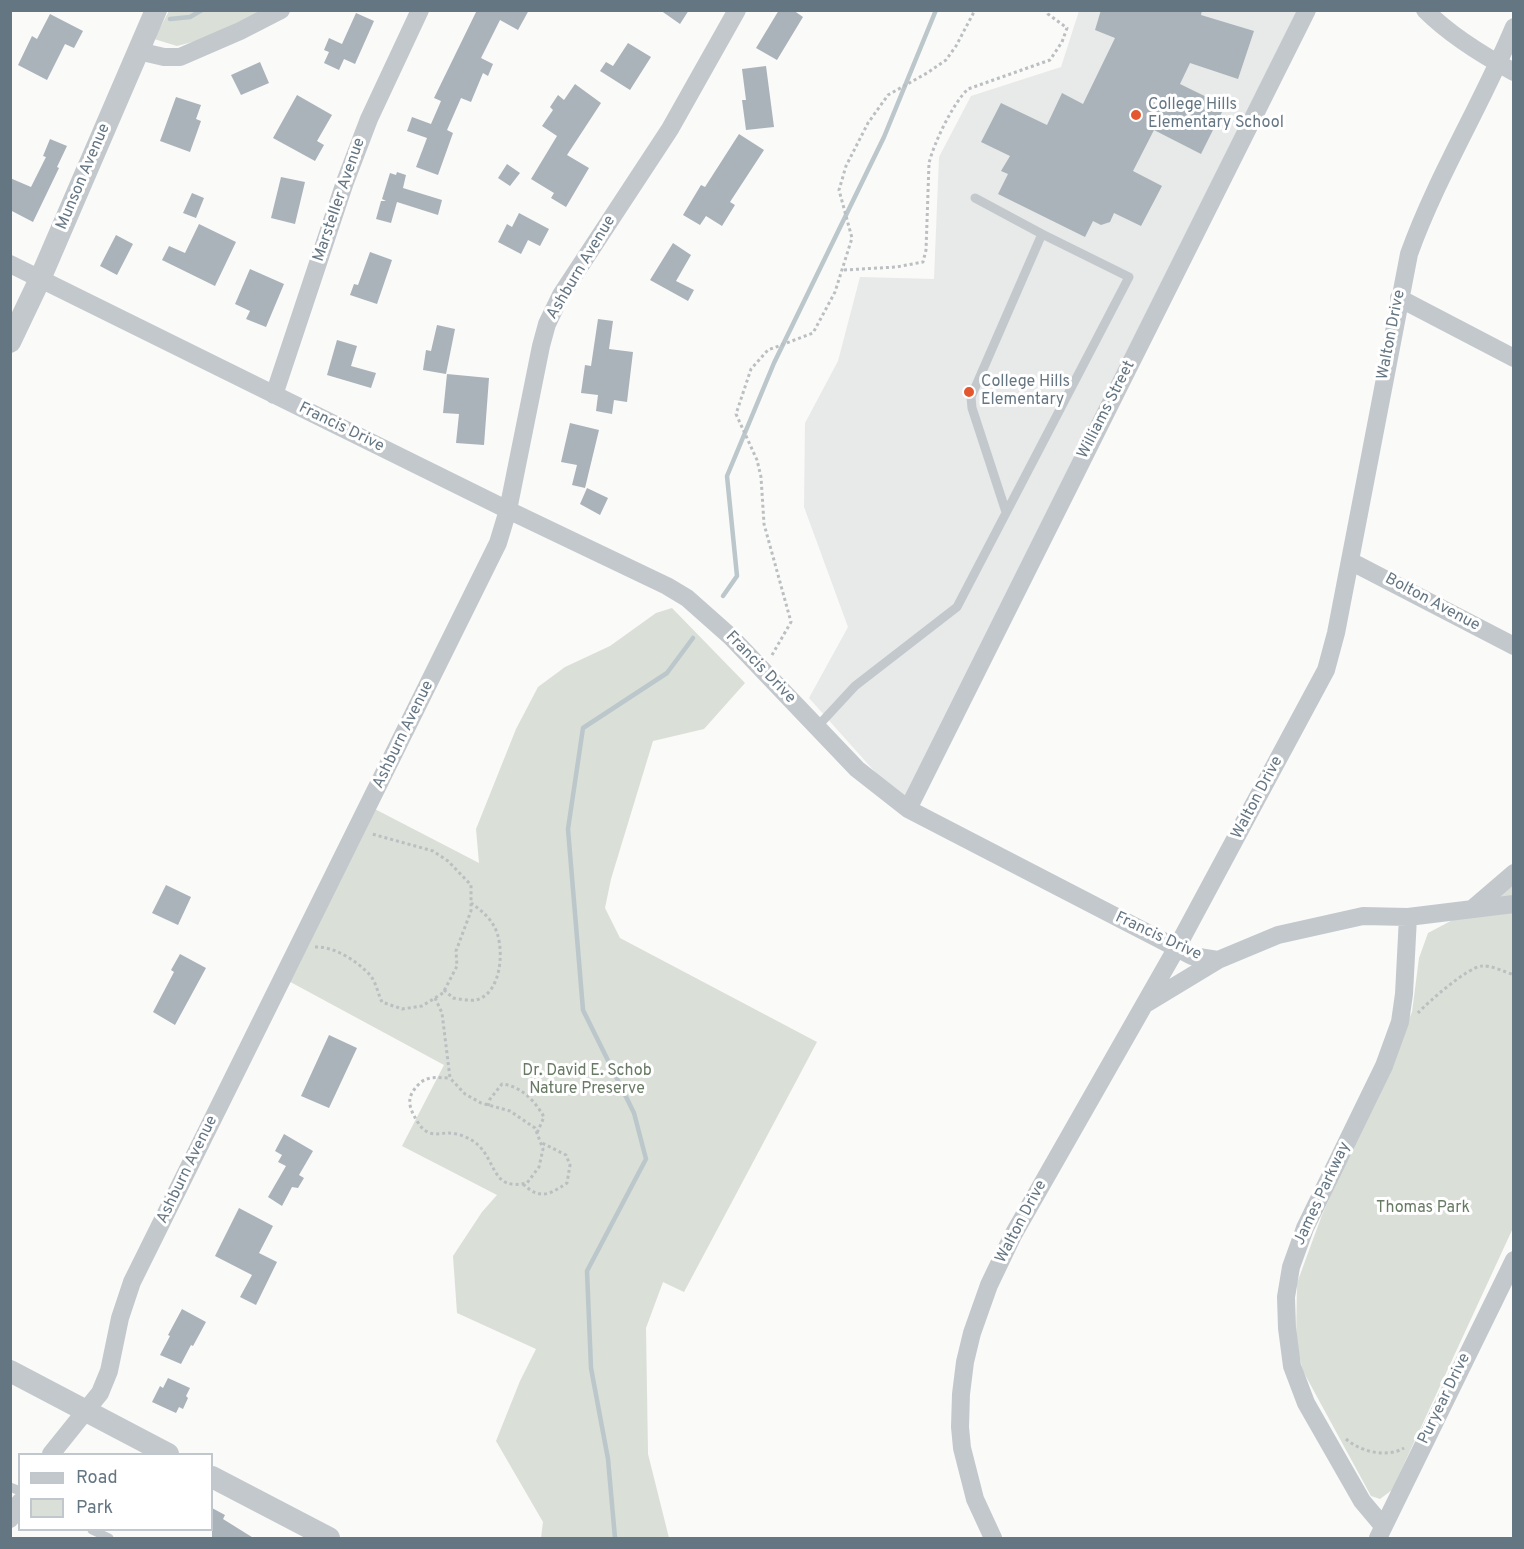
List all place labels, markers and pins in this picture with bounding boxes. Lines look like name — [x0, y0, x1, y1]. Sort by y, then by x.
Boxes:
place label: College Hills Elementary School — [1148, 96, 1284, 134]
marker: College Hills Elementary School — [1129, 108, 1143, 122]
place label: College Hills Elementary — [981, 373, 1070, 411]
marker: College Hills Elementary — [962, 385, 976, 399]

